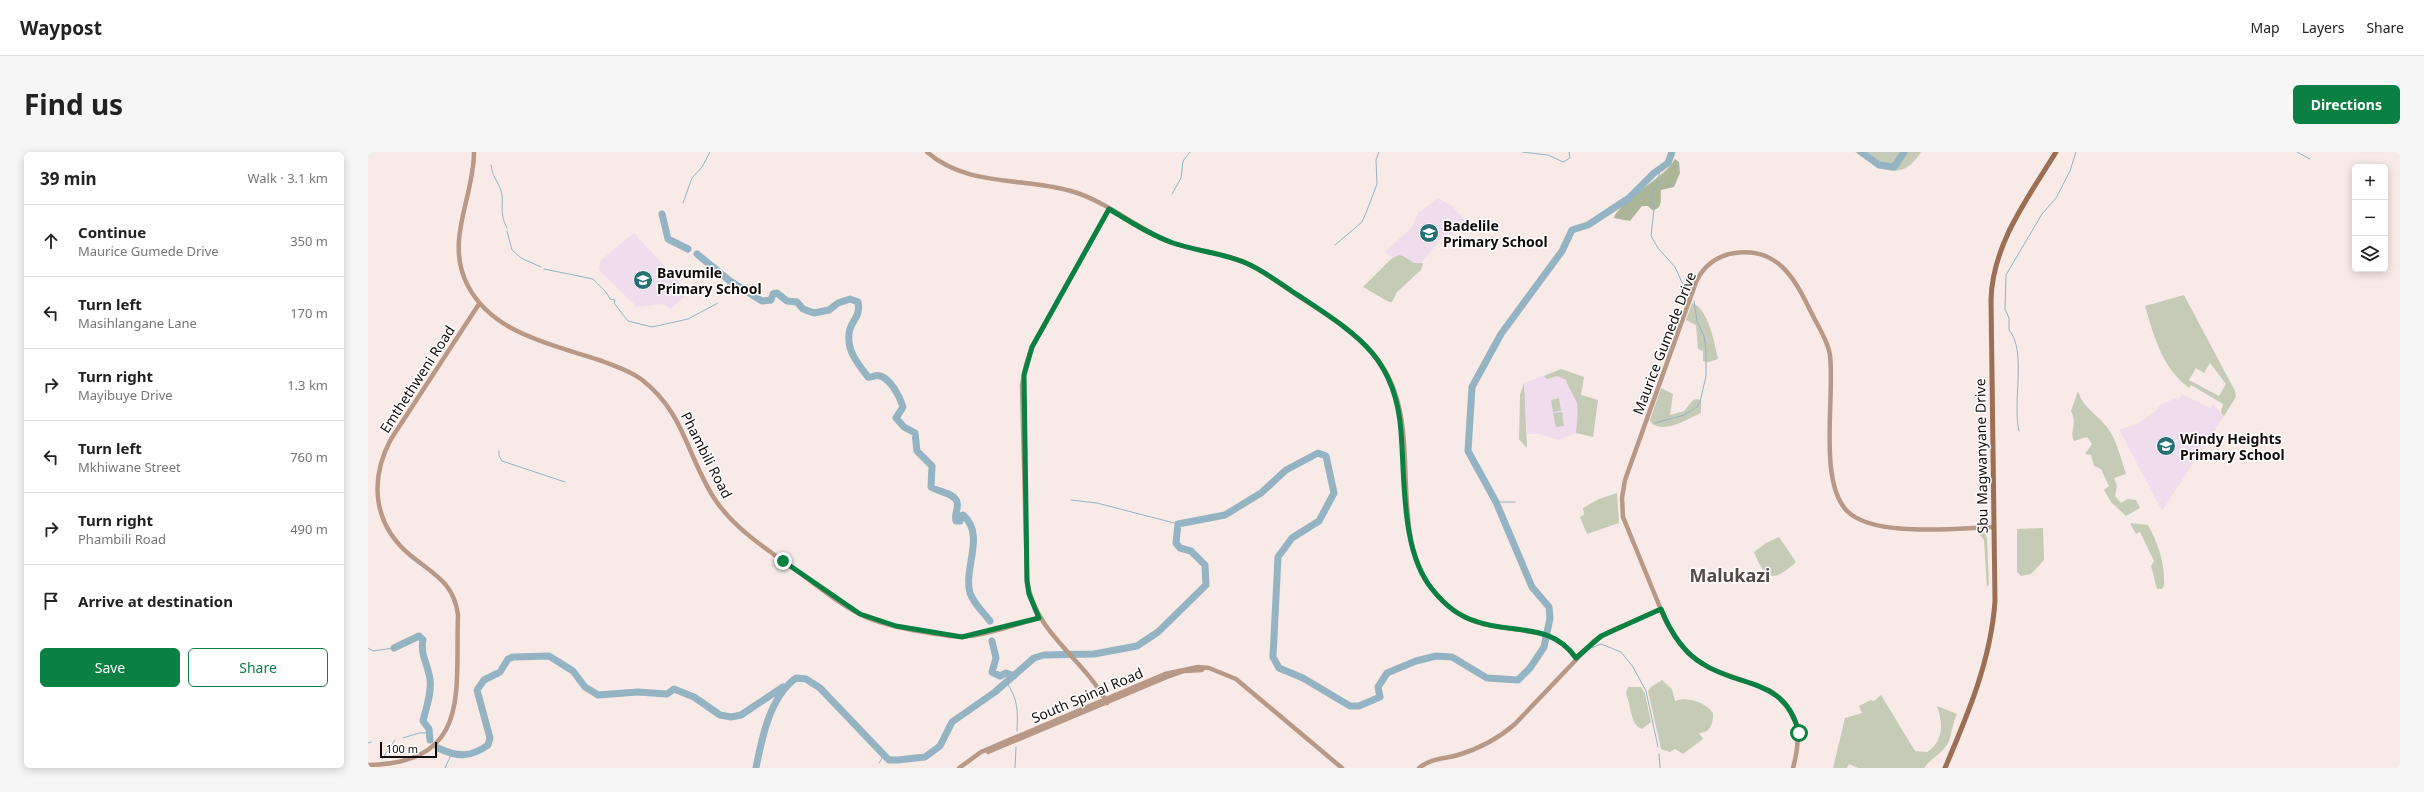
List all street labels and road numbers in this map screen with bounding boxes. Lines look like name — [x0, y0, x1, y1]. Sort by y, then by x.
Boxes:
street label: Maurice Gumede Drive — [1628, 269, 1700, 417]
street label: Emthethweni Road — [375, 322, 459, 436]
street label: Sbu Magwanyane Drive — [1970, 378, 1992, 534]
street label: Phambili Road — [677, 408, 737, 502]
street label: South Spinal Road — [1028, 663, 1146, 727]

